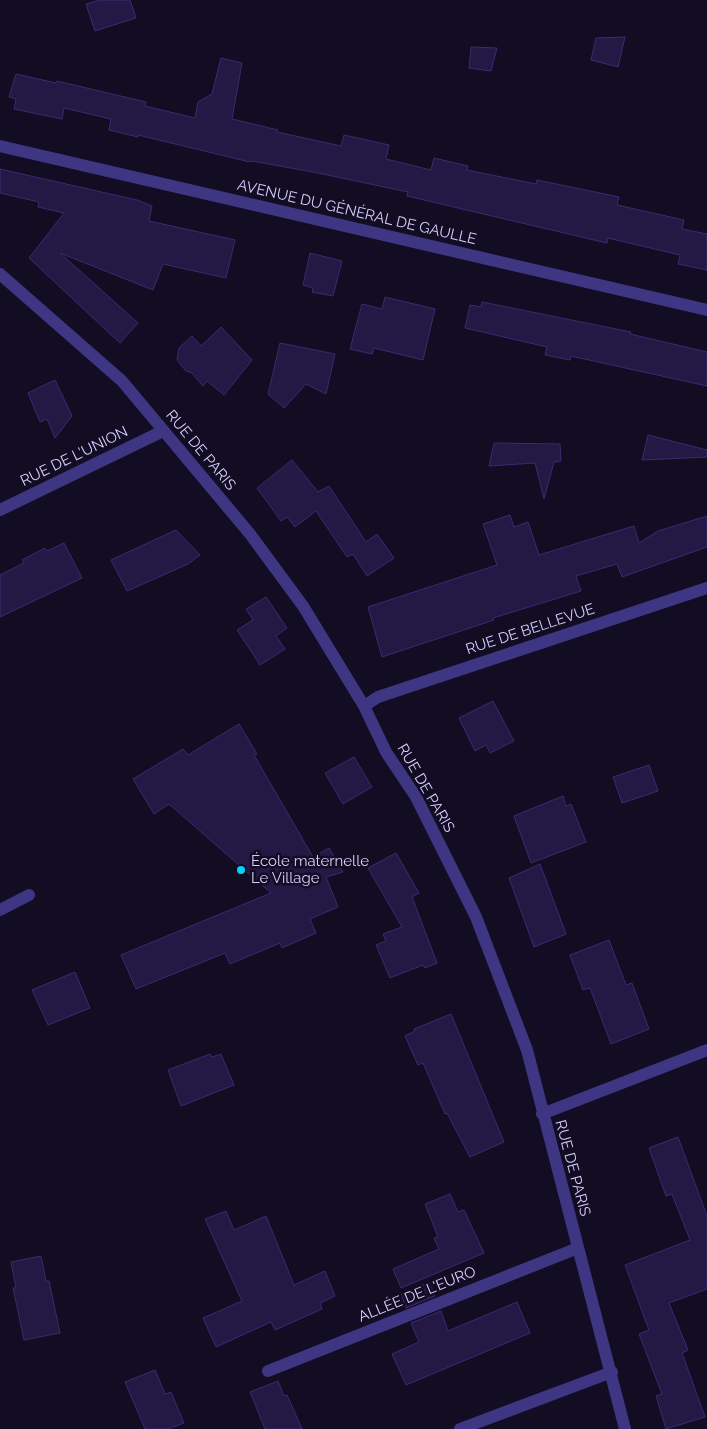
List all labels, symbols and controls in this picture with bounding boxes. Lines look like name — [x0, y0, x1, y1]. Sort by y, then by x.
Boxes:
street label: AVENUE DU GÉNÉRAL DE GAULLE — [236, 176, 478, 248]
street label: RUE DE PARIS — [162, 406, 240, 494]
street label: RUE DE L'UNION — [17, 422, 131, 490]
street label: RUE DE BELLEVUE — [463, 600, 597, 658]
street label: RUE DE PARIS — [393, 741, 459, 835]
place label: École maternelle Le Village — [251, 852, 369, 887]
marker: École maternelle Le Village — [235, 864, 247, 876]
street label: RUE DE PARIS — [551, 1118, 595, 1218]
street label: ALLÉE DE L'EURO — [356, 1262, 478, 1326]

